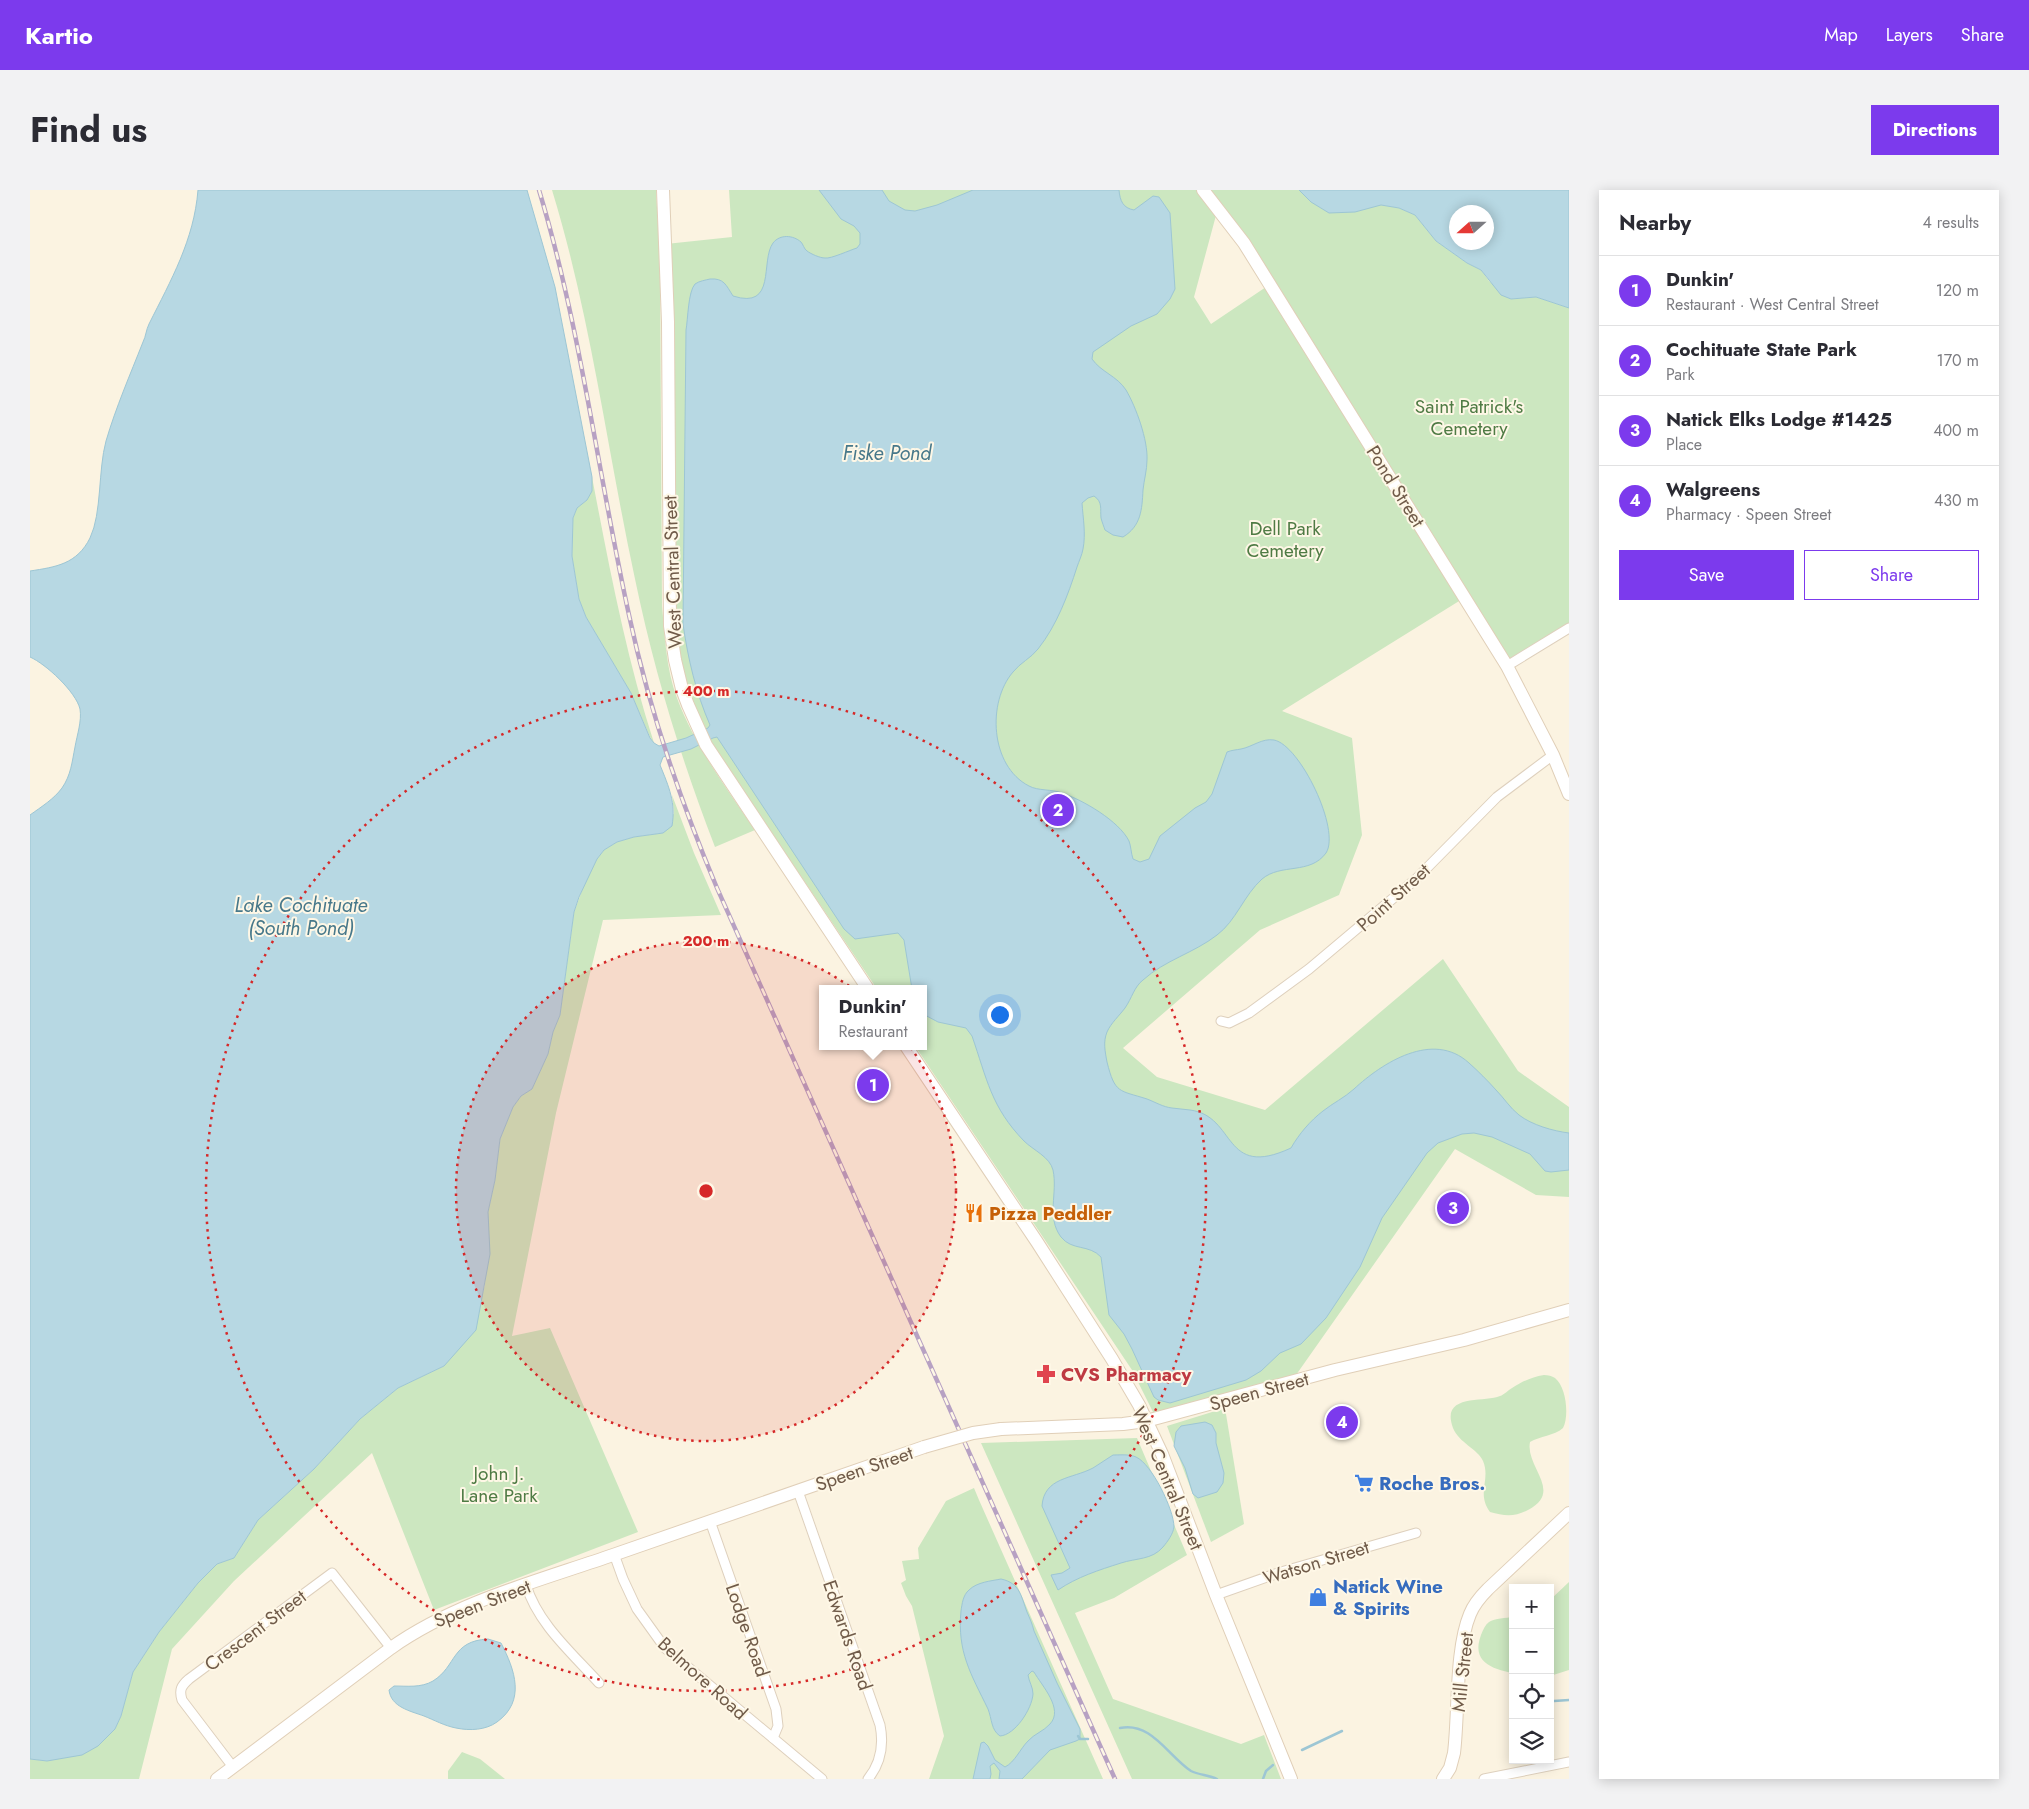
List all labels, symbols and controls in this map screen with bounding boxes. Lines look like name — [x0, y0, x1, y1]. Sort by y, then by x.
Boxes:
text: Kartio — [25, 18, 93, 53]
text: Map — [1824, 22, 1858, 48]
text: Layers — [1886, 22, 1933, 48]
text: Share — [1961, 22, 2004, 48]
text: Find us — [30, 105, 147, 155]
button: Directions — [1871, 105, 1999, 155]
north arrow — [1449, 205, 1494, 250]
text: Nearby — [1619, 208, 1691, 238]
text: 4 results — [1923, 211, 1979, 234]
text: Dunkin' — [1666, 266, 1734, 293]
text: 1 — [1631, 279, 1639, 302]
text: 120 m — [1936, 279, 1979, 302]
text: Restaurant · West Central Street — [1666, 293, 1879, 316]
text: Cochituate State Park — [1666, 336, 1857, 363]
text: 2 — [1630, 349, 1640, 372]
text: 170 m — [1937, 349, 1979, 372]
text: Park — [1666, 363, 1695, 386]
park label: Saint Patrick's Cemetery — [1415, 393, 1524, 442]
text: Natick Elks Lodge #1425 — [1666, 406, 1892, 433]
text: 3 — [1630, 419, 1640, 442]
text: 400 m — [1933, 419, 1979, 442]
text: Place — [1666, 433, 1702, 456]
water label: Fiske Pond — [843, 439, 932, 468]
street label: Pond Street — [1360, 440, 1432, 533]
text: Walgreens — [1666, 476, 1760, 503]
text: 4 — [1629, 489, 1641, 512]
text: 430 m — [1934, 489, 1979, 512]
street label: West Central Street — [656, 494, 689, 649]
text: Pharmacy · Speen Street — [1666, 503, 1831, 526]
park label: Dell Park Cemetery — [1246, 515, 1324, 564]
button: Save — [1619, 550, 1794, 600]
button: Share — [1804, 550, 1979, 600]
text: 400 m — [682, 680, 730, 702]
pin: 2 — [1042, 791, 1074, 829]
street label: Point Street — [1351, 857, 1436, 938]
water label: Lake Cochituate (South Pond) — [234, 891, 368, 943]
text: 200 m — [683, 930, 729, 952]
popup — [819, 985, 927, 1050]
text: Dunkin' — [838, 993, 907, 1020]
your location — [987, 1002, 1013, 1028]
text: Restaurant — [838, 1020, 908, 1043]
pin: 1 — [857, 1066, 889, 1104]
centre of rings — [697, 1182, 715, 1200]
pin: 3 — [1437, 1189, 1469, 1227]
place label: Pizza Peddler — [989, 1200, 1112, 1227]
restaurant icon: Pizza Peddler — [963, 1202, 985, 1224]
place label: CVS Pharmacy — [1061, 1361, 1192, 1388]
pharmacy icon: CVS Pharmacy — [1035, 1363, 1057, 1385]
street label: Speen Street — [1206, 1365, 1312, 1418]
street label: West Central Street — [1125, 1402, 1210, 1554]
pin: 4 — [1326, 1403, 1358, 1441]
street label: Speen Street — [812, 1439, 917, 1498]
park label: John J. Lane Park — [460, 1460, 538, 1509]
place label: Roche Bros. — [1379, 1470, 1485, 1497]
supermarket icon: Roche Bros. — [1353, 1472, 1375, 1494]
street label: Watson Street — [1260, 1533, 1373, 1591]
street label: Speen Street — [430, 1572, 535, 1634]
place label: Natick Wine & Spirits — [1333, 1573, 1443, 1622]
street label: Edwards Road — [816, 1576, 879, 1694]
street label: Lodge Road — [719, 1580, 776, 1680]
street label: Crescent Street — [199, 1583, 312, 1678]
map controls — [1509, 1584, 1554, 1764]
button: + — [1509, 1584, 1554, 1629]
shop icon: Natick Wine & Spirits — [1307, 1586, 1329, 1608]
button: − — [1509, 1629, 1554, 1674]
street label: Mill Street — [1445, 1630, 1480, 1713]
street label: Belmore Road — [652, 1631, 754, 1726]
button: locate — [1509, 1674, 1554, 1719]
button: layers — [1509, 1719, 1554, 1764]

